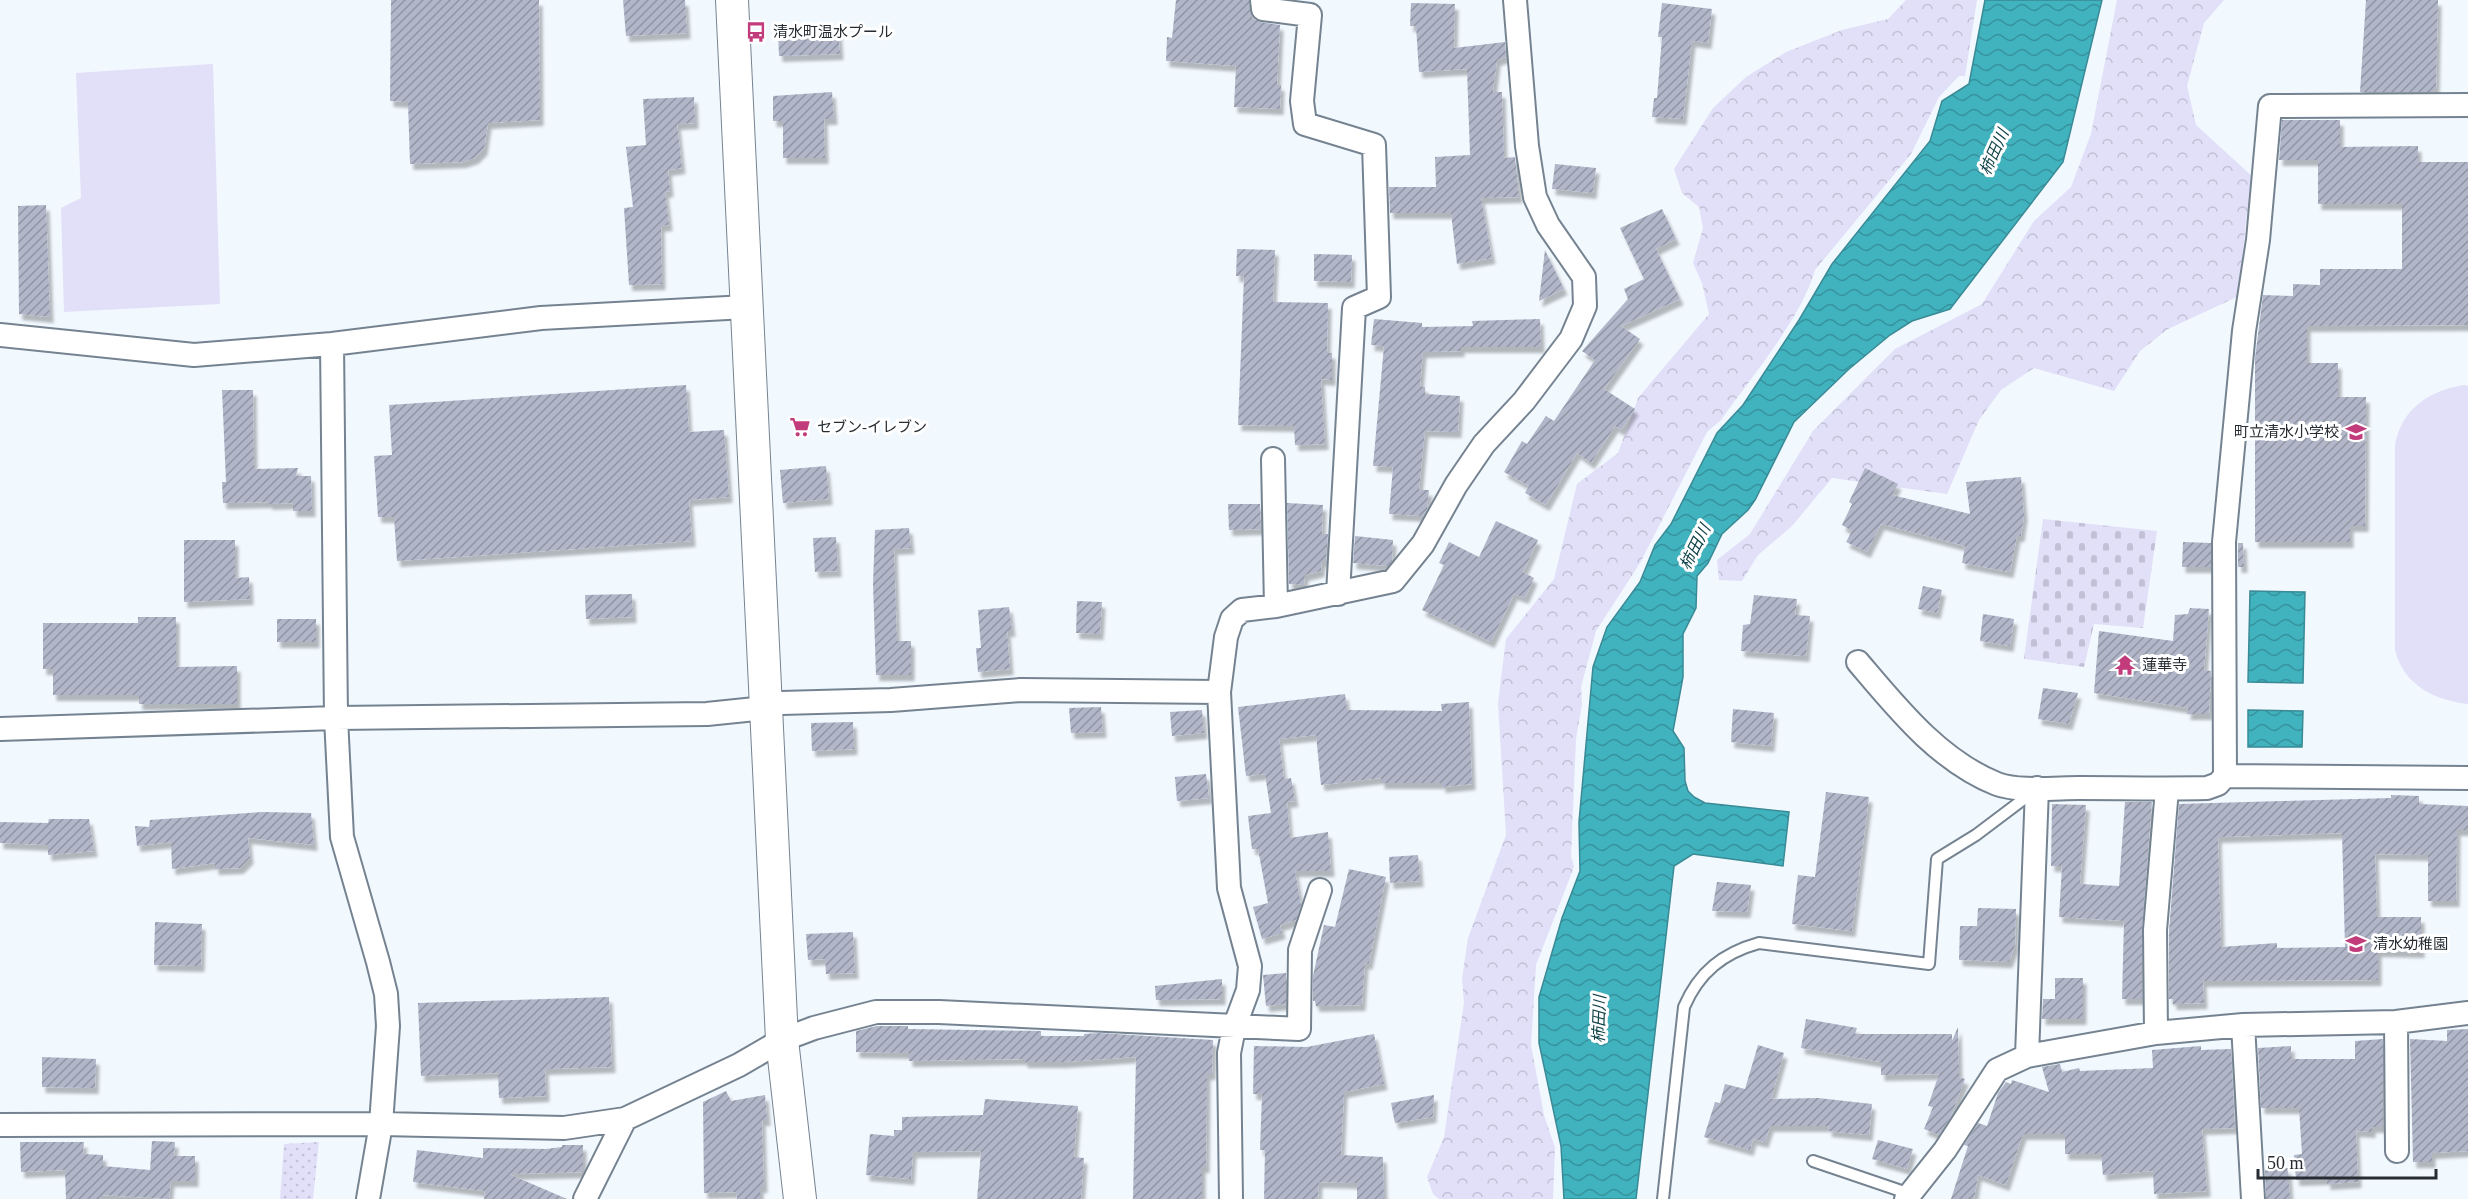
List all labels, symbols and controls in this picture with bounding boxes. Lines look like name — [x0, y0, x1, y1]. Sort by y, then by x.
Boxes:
bus stop icon: 清水町温水プール — [744, 20, 768, 44]
place label: 清水町温水プール — [773, 24, 893, 40]
water label: 柿田川 — [1976, 125, 2012, 177]
supermarket icon: セブン-イレブン — [788, 415, 812, 439]
place label: セブン-イレブン — [817, 419, 927, 435]
school or university icon: 町立清水小学校 — [2344, 420, 2368, 444]
place label: 町立清水小学校 — [2234, 424, 2339, 440]
water label: 柿田川 — [1677, 520, 1714, 572]
temple icon: 蓮華寺 — [2113, 653, 2137, 677]
place label: 蓮華寺 — [2142, 657, 2187, 673]
school or university icon: 清水幼稚園 — [2344, 932, 2368, 956]
place label: 清水幼稚園 — [2373, 936, 2448, 952]
water label: 柿田川 — [1590, 993, 1608, 1043]
scale bar — [2258, 1142, 2436, 1180]
text: 50 m — [2267, 1153, 2304, 1173]

